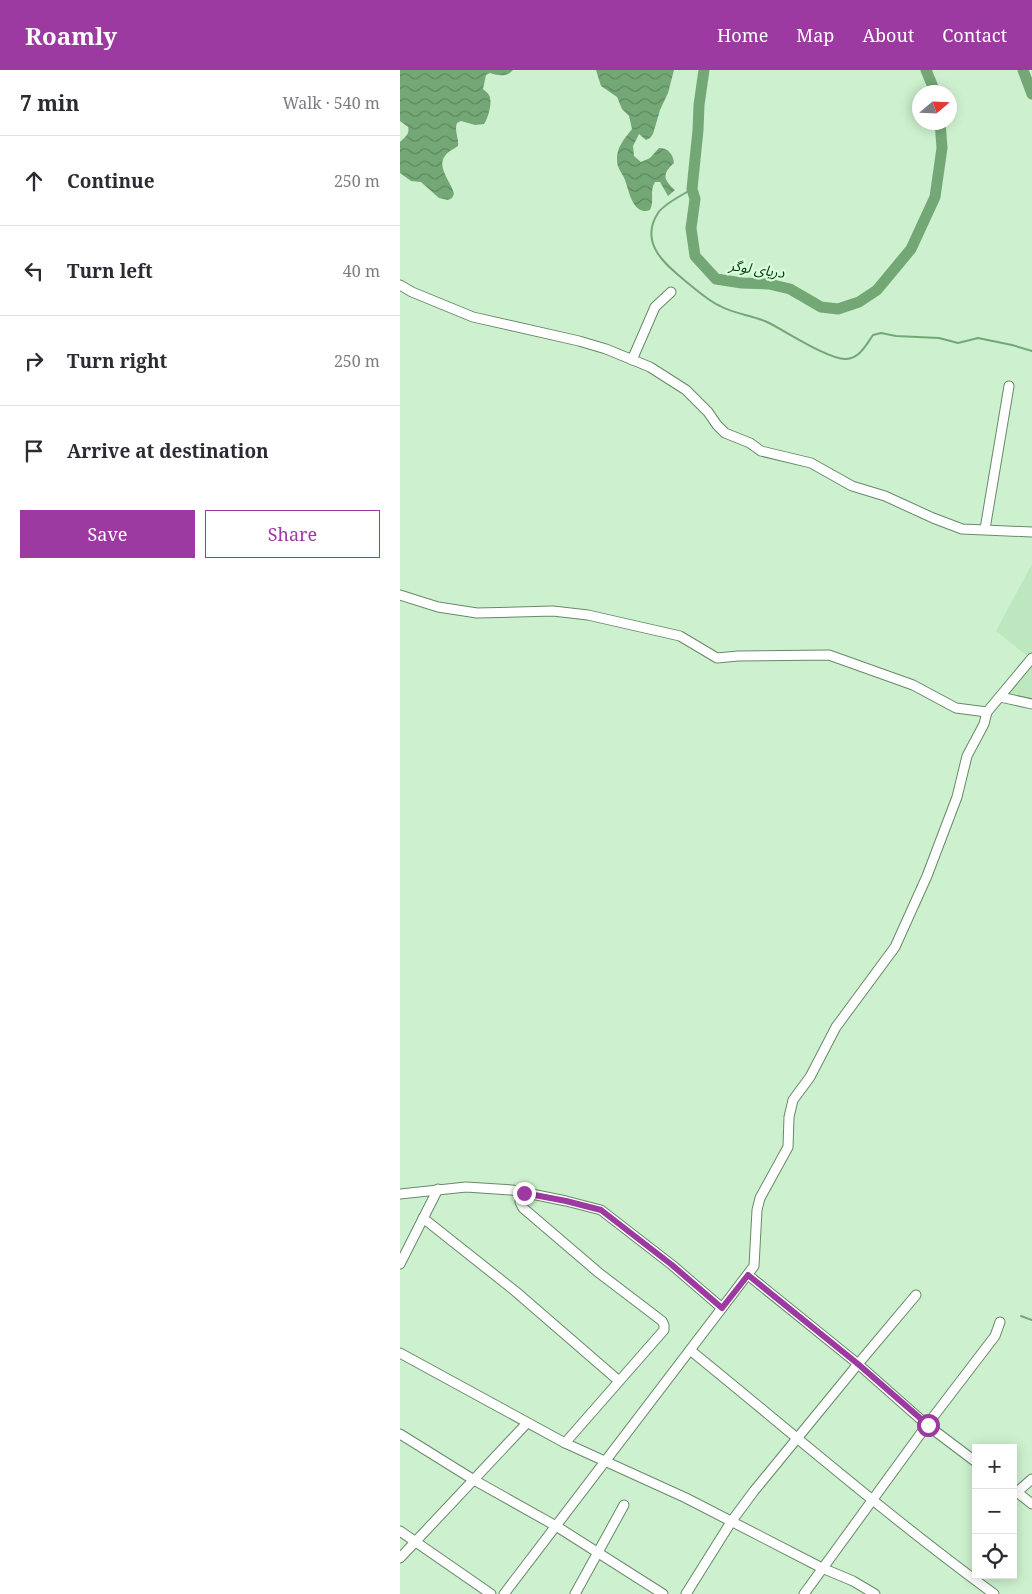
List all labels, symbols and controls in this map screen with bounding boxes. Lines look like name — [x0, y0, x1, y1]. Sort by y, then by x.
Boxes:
text: Roamly — [25, 19, 117, 52]
text: Home — [717, 23, 768, 47]
text: Map — [796, 23, 834, 47]
text: About — [862, 23, 914, 47]
text: Contact — [942, 23, 1007, 47]
north arrow — [912, 85, 957, 130]
text: 7 min — [20, 89, 79, 117]
text: Walk · 540 m — [283, 92, 380, 114]
icon: ahead — [20, 167, 48, 195]
text: Continue — [67, 168, 155, 194]
text: 250 m — [334, 170, 380, 192]
water label: دریای لوگر — [727, 255, 786, 282]
icon: left — [20, 257, 48, 285]
text: Turn left — [67, 258, 153, 284]
text: 40 m — [343, 260, 380, 282]
icon: right — [20, 347, 48, 375]
text: Turn right — [67, 348, 167, 374]
text: 250 m — [334, 350, 380, 372]
icon: arrive — [20, 437, 48, 465]
text: Arrive at destination — [67, 438, 269, 464]
button: Save — [20, 510, 195, 558]
button: Share — [205, 510, 380, 558]
route end — [513, 1182, 536, 1205]
route start — [917, 1414, 940, 1437]
map controls — [972, 1444, 1017, 1579]
button: + — [972, 1444, 1017, 1489]
button: − — [972, 1489, 1017, 1534]
button: locate — [972, 1534, 1017, 1579]

